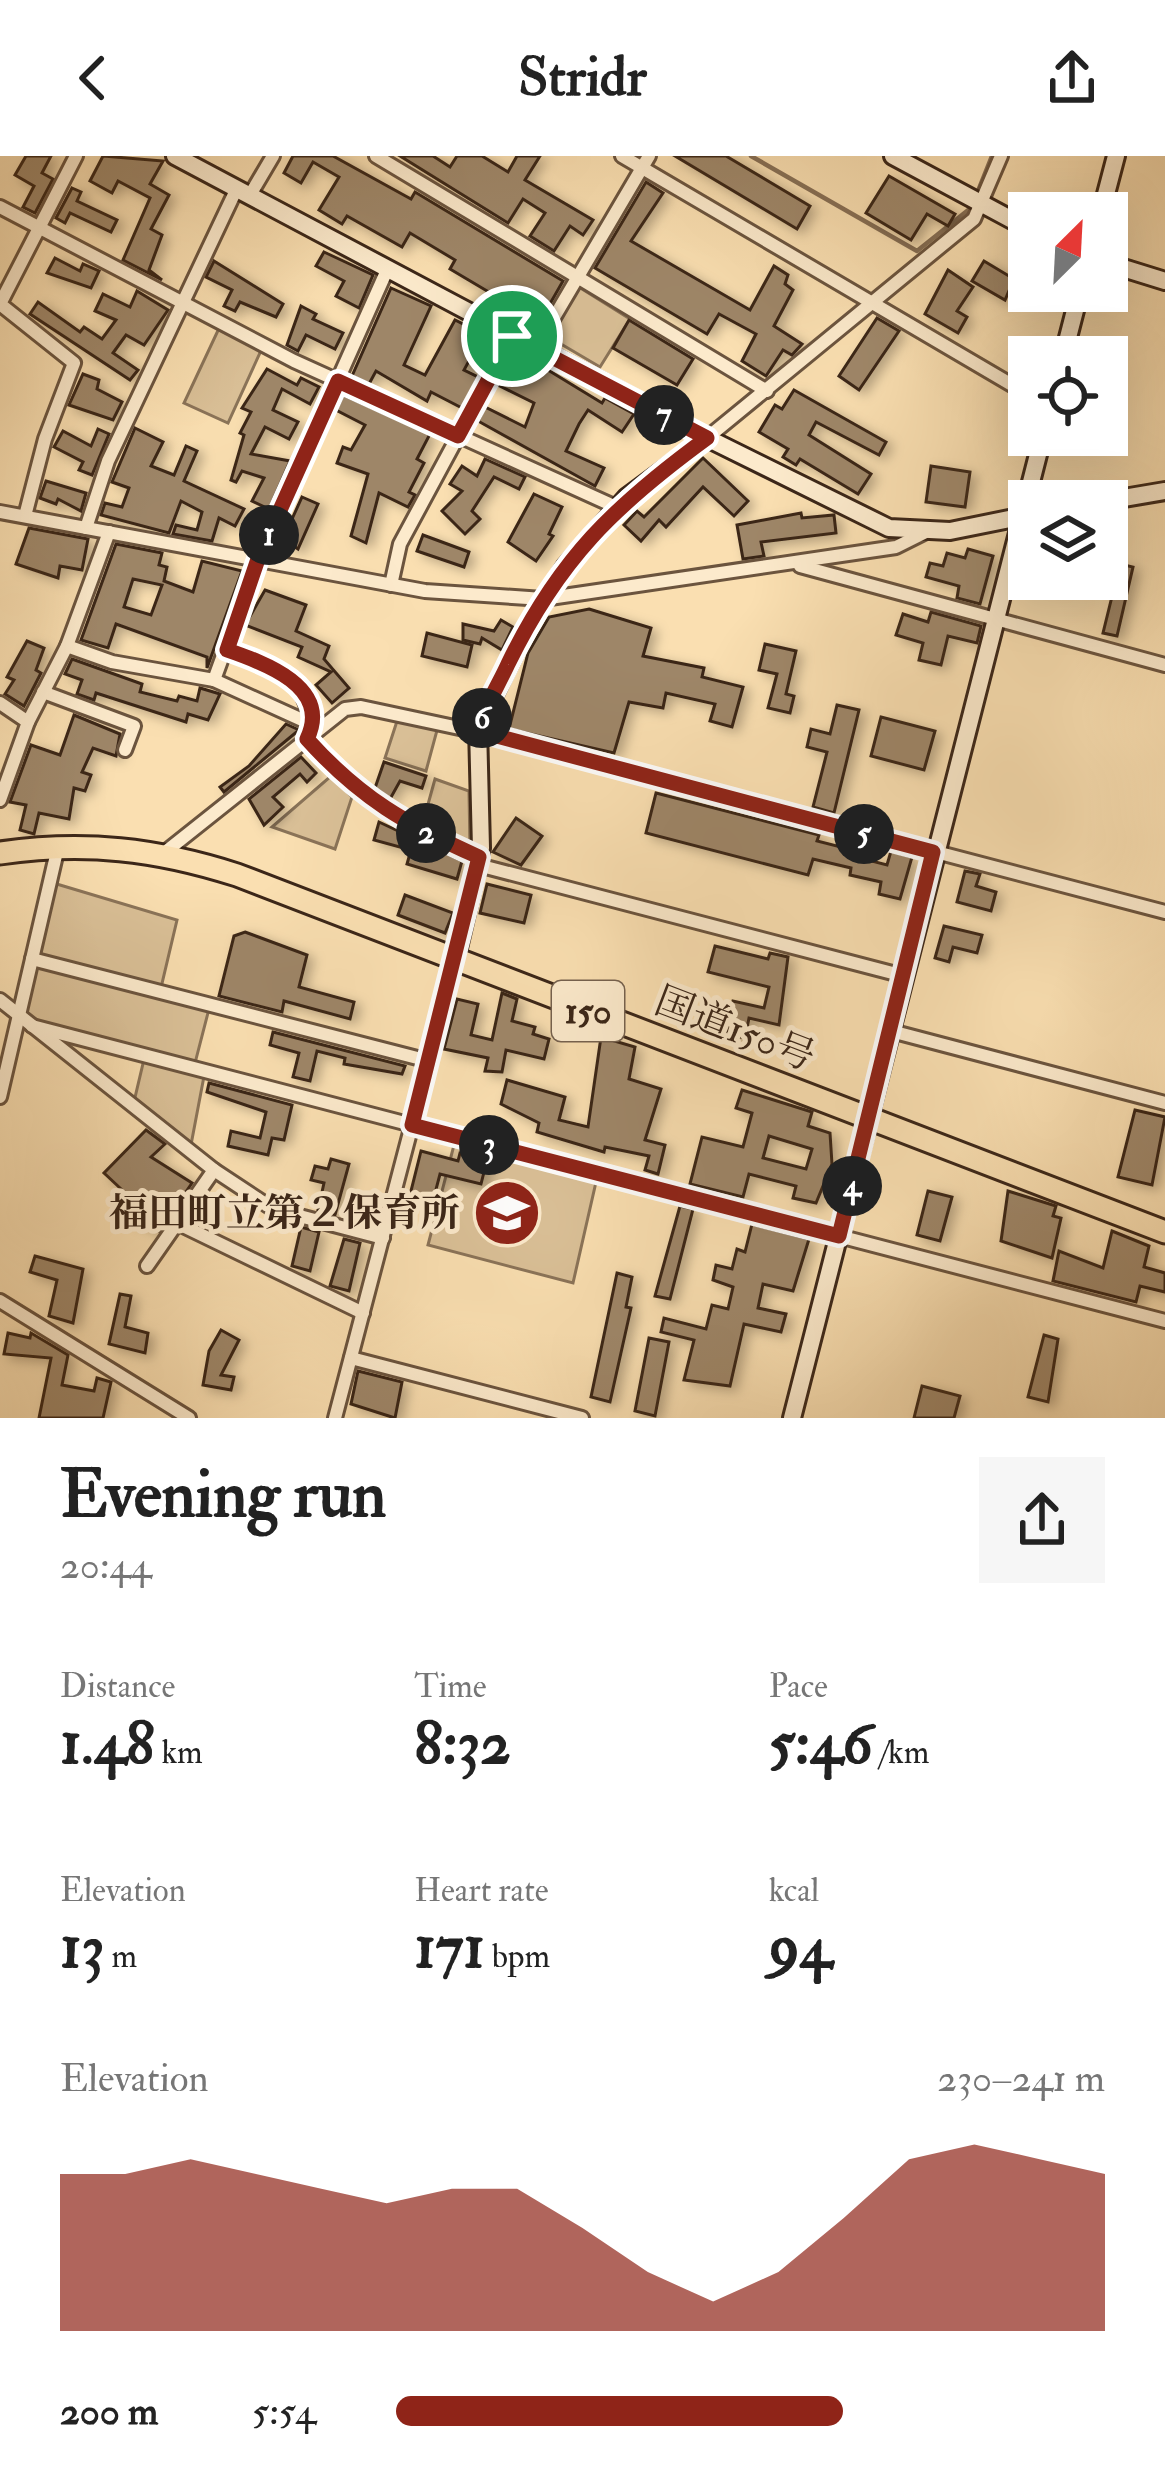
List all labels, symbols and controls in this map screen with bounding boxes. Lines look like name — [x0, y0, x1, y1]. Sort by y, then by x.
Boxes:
text: Stridr — [518, 44, 647, 112]
icon: back — [60, 45, 126, 111]
icon: share — [1039, 45, 1105, 111]
north arrow — [1008, 192, 1128, 312]
map controls — [1008, 192, 1128, 600]
pin — [461, 285, 563, 387]
icon: arrive — [479, 303, 545, 369]
button: locate — [1008, 336, 1128, 456]
pin: 7 — [634, 385, 694, 445]
text: 7 — [656, 394, 672, 435]
button: layers — [1008, 480, 1128, 600]
pin: 1 — [239, 505, 299, 565]
text: 1 — [263, 514, 275, 555]
pin: 6 — [452, 688, 512, 748]
text: 6 — [474, 697, 490, 738]
pin: 2 — [396, 803, 456, 863]
pin: 5 — [834, 804, 894, 864]
text: 2 — [418, 812, 434, 853]
text: 5 — [857, 813, 871, 854]
street label: 国道150号 — [648, 976, 822, 1082]
road number: 150 — [552, 981, 624, 1041]
pin: 3 — [459, 1115, 519, 1175]
text: 3 — [483, 1124, 495, 1165]
pin: 4 — [822, 1156, 882, 1216]
text: 4 — [843, 1165, 861, 1206]
school or university icon: 福田町立第２保育所 — [472, 1178, 542, 1248]
place label: 福田町立第２保育所 — [109, 1189, 460, 1238]
text: Evening run — [60, 1454, 386, 1537]
button: share — [979, 1457, 1105, 1583]
text: 20:44 — [60, 1541, 151, 1590]
text: Distance — [60, 1666, 175, 1707]
text: Time — [414, 1666, 486, 1707]
text: Pace — [769, 1666, 828, 1707]
text: 1.48 — [60, 1707, 154, 1782]
text: 8:32 — [414, 1707, 511, 1782]
text: 5:46 — [769, 1707, 872, 1782]
text: km — [154, 1732, 203, 1773]
text: /km — [872, 1732, 929, 1773]
text: Elevation — [60, 1870, 186, 1911]
text: Heart rate — [414, 1870, 549, 1911]
text: kcal — [769, 1870, 819, 1911]
text: 13 — [60, 1911, 104, 1986]
text: 171 — [414, 1911, 485, 1986]
text: 94 — [769, 1911, 832, 1986]
text: m — [104, 1936, 137, 1977]
text: bpm — [485, 1936, 550, 1977]
text: Elevation — [60, 2054, 209, 2103]
text: 230–241 m — [937, 2054, 1105, 2103]
text: 200 m — [60, 2387, 158, 2436]
text: 5:54 — [252, 2387, 316, 2436]

